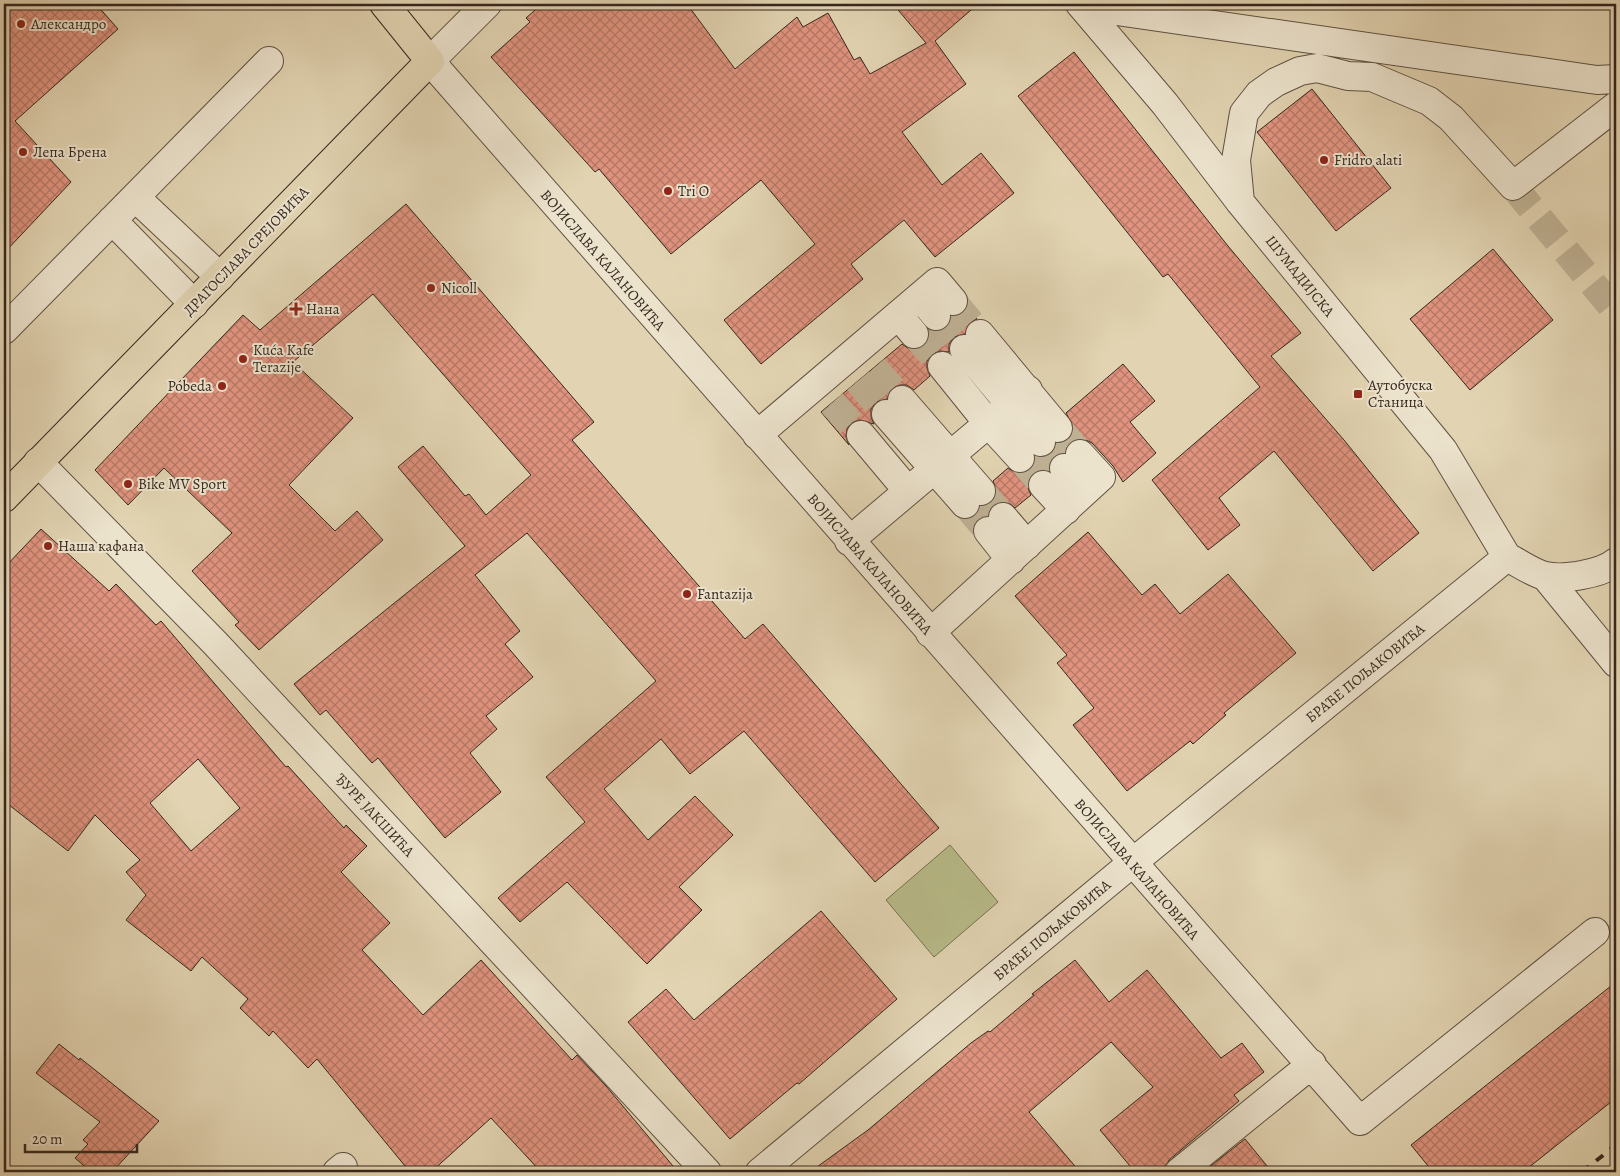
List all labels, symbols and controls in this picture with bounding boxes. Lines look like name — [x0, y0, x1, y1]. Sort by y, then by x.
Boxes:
place label: Александро — [30, 14, 106, 34]
marker: Александро — [15, 18, 27, 30]
place label: Лепа Брена — [33, 142, 107, 162]
marker: Лепа Брена — [17, 146, 29, 158]
place label: Fridro alati — [1334, 150, 1402, 170]
marker: Fridro alati — [1318, 154, 1330, 166]
place label: Tri O — [678, 181, 709, 201]
street label: ДРАГОСЛАВА СРЕЈОВИЋА — [179, 182, 313, 320]
street label: ВОЈИСЛАВА КАЛАНОВИЋА — [536, 185, 670, 335]
marker: Tri O — [662, 185, 674, 197]
street label: ШУМАДИЈСКА — [1261, 231, 1339, 321]
place label: Nicoll — [441, 278, 477, 298]
marker: Nicoll — [425, 282, 437, 294]
place label: Нана — [306, 299, 340, 319]
marker: Нана — [290, 303, 302, 315]
place label: Kuća Kafe Terazije — [253, 340, 314, 377]
marker: Kuća Kafe Terazije — [237, 353, 249, 365]
place label: Аутобуска Станица — [1367, 375, 1433, 412]
place label: Pobeda — [168, 376, 212, 396]
marker: Pobeda — [216, 380, 228, 392]
marker: Аутобуска Станица — [1352, 388, 1364, 400]
place label: Bike MV Sport — [138, 474, 227, 494]
marker: Bike MV Sport — [122, 478, 134, 490]
street label: ВОЈИСЛАВА КАЛАНОВИЋА — [803, 489, 937, 639]
place label: Наша кафана — [58, 536, 144, 556]
marker: Наша кафана — [42, 540, 54, 552]
place label: Fantazija — [697, 584, 753, 604]
marker: Fantazija — [681, 588, 693, 600]
street label: БРАЋЕ ПОЉАКОВИЋА — [1301, 619, 1429, 727]
street label: ЂУРЕ ЈАКШИЋА — [331, 769, 419, 861]
street label: ВОЈИСЛАВА КАЛАНОВИЋА — [1070, 794, 1204, 944]
street label: БРАЋЕ ПОЉАКОВИЋА — [989, 875, 1115, 985]
scale bar — [25, 1121, 138, 1153]
text: 20 m — [32, 1129, 63, 1149]

